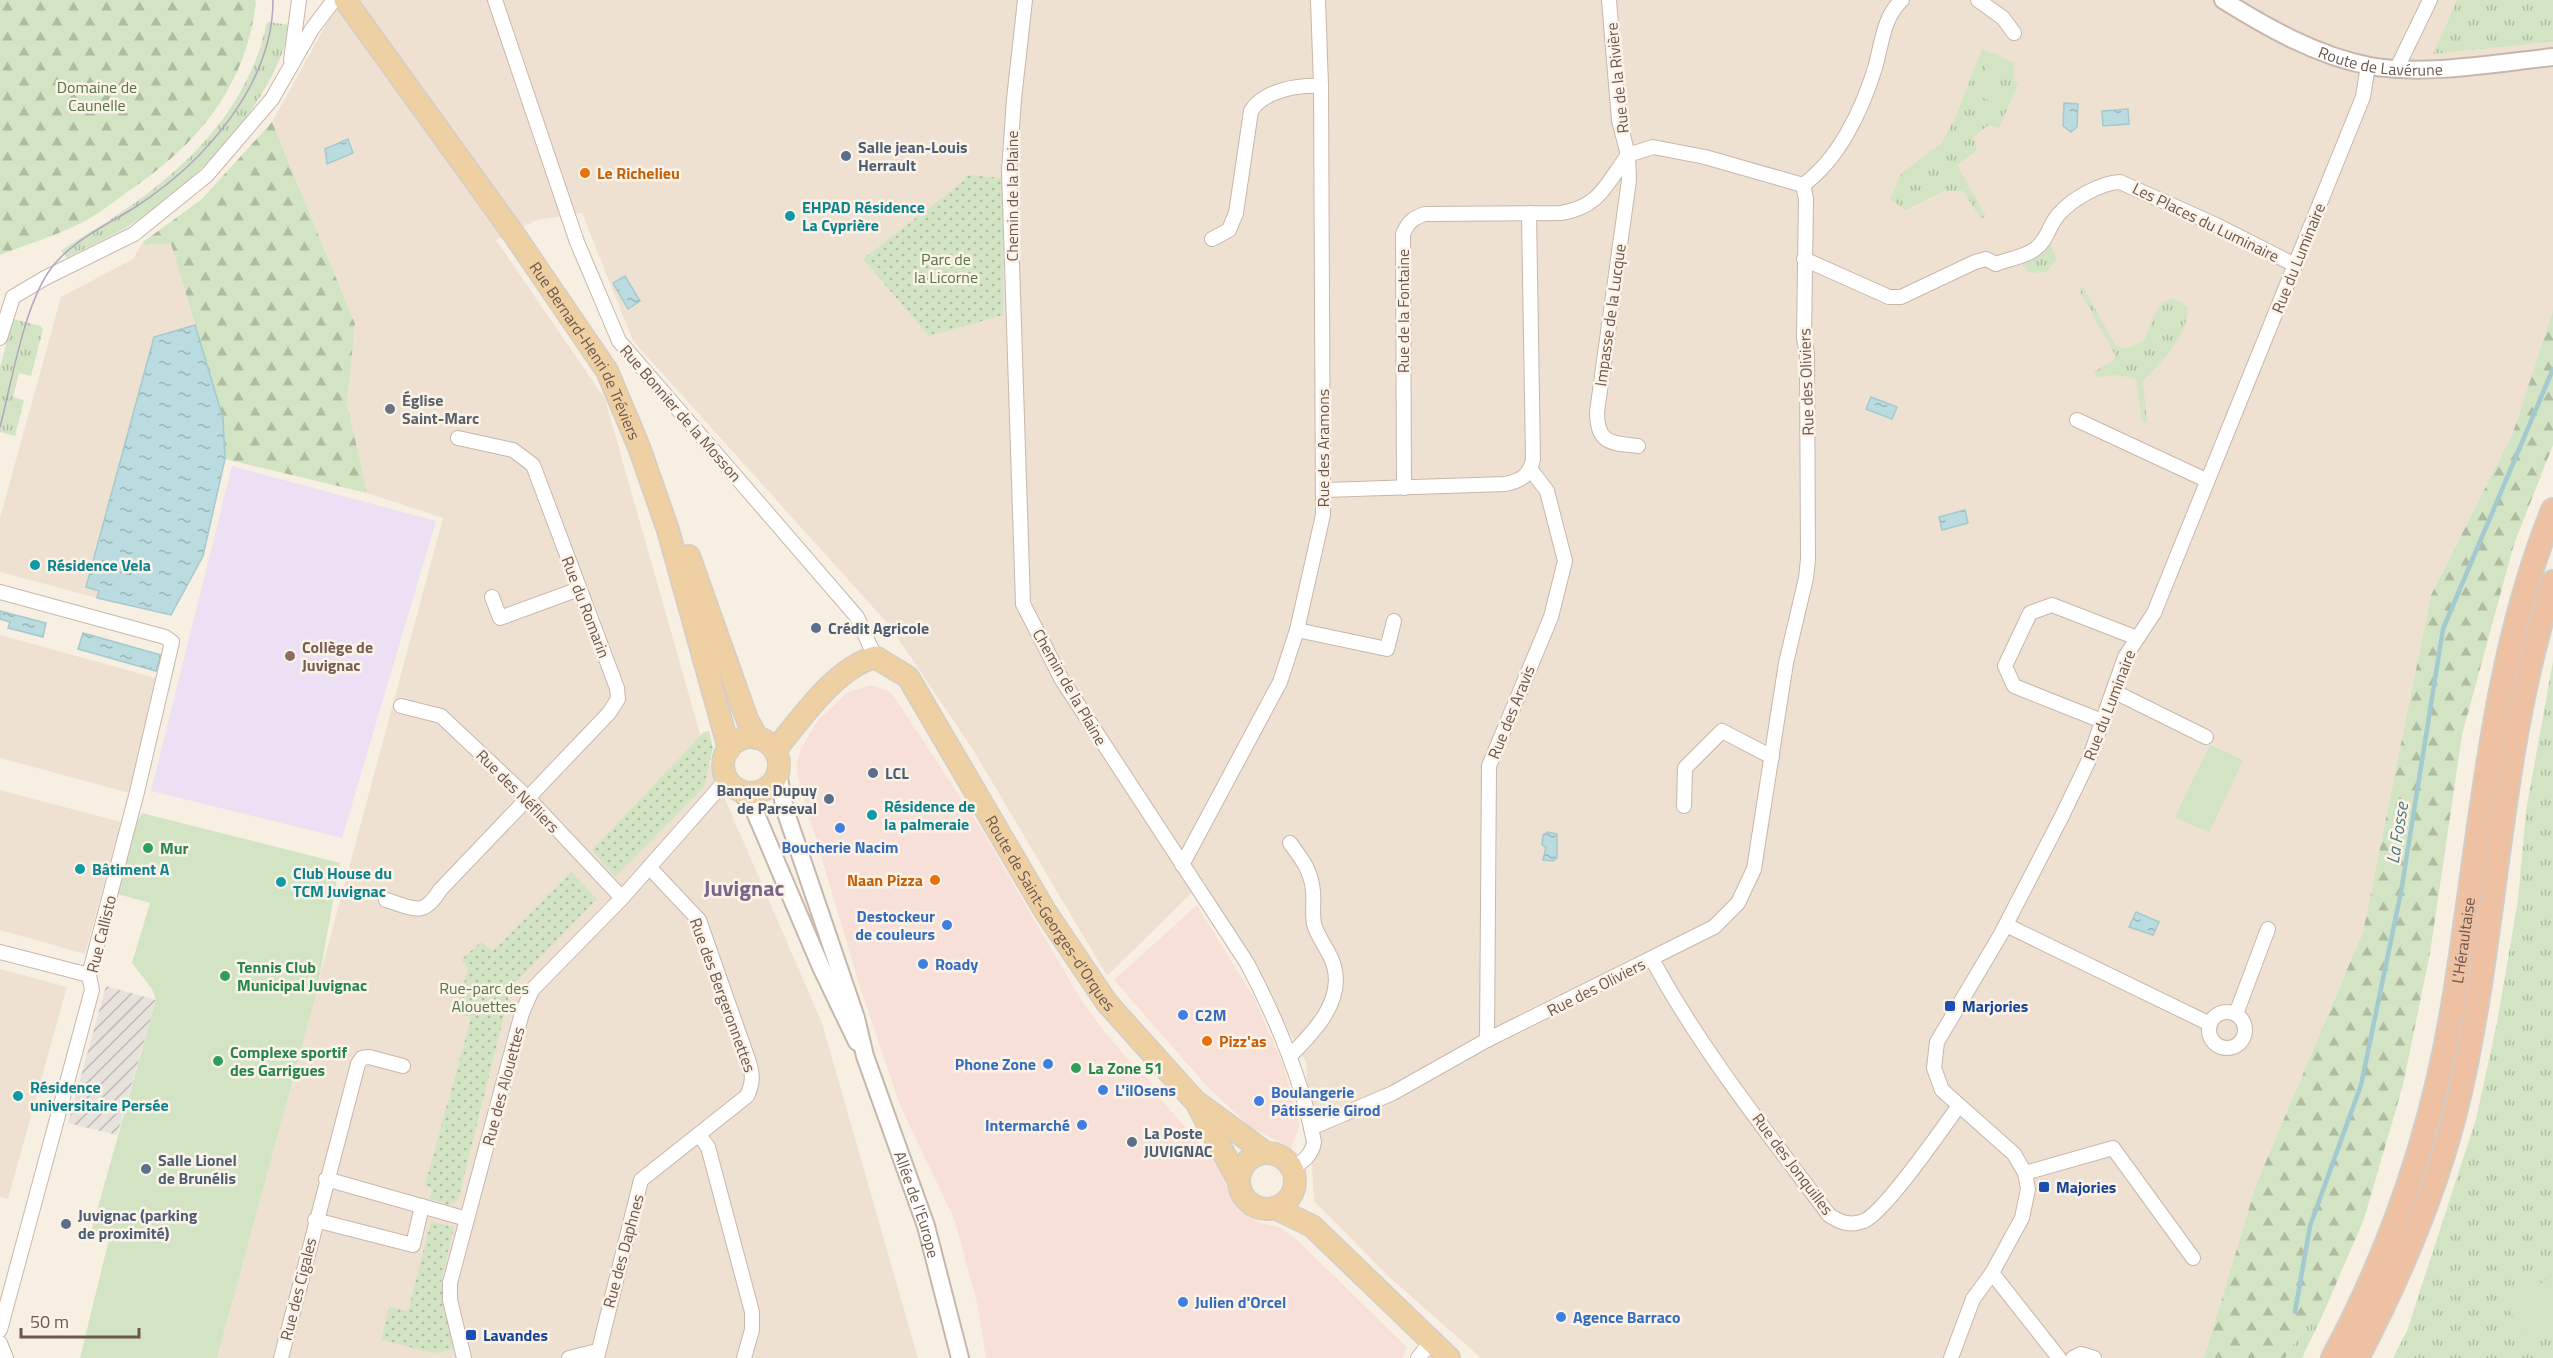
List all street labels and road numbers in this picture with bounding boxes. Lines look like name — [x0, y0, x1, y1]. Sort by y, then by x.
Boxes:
street label: Rue de la Rivière — [1599, 21, 1635, 135]
street label: Route de Lavérune — [2315, 40, 2443, 82]
street label: Chemin de la Plaine — [1000, 130, 1024, 262]
street label: Les Places du Luminaire — [2128, 176, 2284, 268]
street label: Rue du Luminaire — [2265, 199, 2331, 317]
street label: Impasse de la Lucque — [1588, 242, 1632, 388]
street label: Rue de la Fontaine — [1391, 249, 1415, 373]
street label: Rue Bernard-Henri de Tréviers — [524, 257, 647, 444]
street label: Rue des Oliviers — [1792, 328, 1820, 436]
street label: Rue Bonnier de la Mosson — [615, 339, 747, 487]
street label: Rue des Aramons — [1311, 389, 1335, 507]
street label: Rue du Romarin — [556, 552, 616, 662]
street label: Chemin de la Plaine — [1027, 624, 1113, 750]
street label: Rue du Luminaire — [2077, 646, 2141, 764]
street label: Rue des Aravis — [1481, 662, 1541, 762]
street label: Rue des Néfliers — [471, 744, 565, 838]
street label: Route de Saint-Georges-d'Orques — [980, 811, 1121, 1017]
street label: Rue Callisto — [80, 893, 122, 975]
street label: L'Héraultaise — [2445, 896, 2481, 985]
street label: Rue des Bergeronnettes — [684, 914, 762, 1076]
street label: Rue des Oliviers — [1543, 952, 1649, 1022]
street label: Rue des Alouettes — [476, 1024, 530, 1148]
street label: Rue des Jonquilles — [1747, 1108, 1839, 1220]
street label: Allée de l'Europe — [888, 1148, 946, 1261]
street label: Rue des Daphnes — [596, 1191, 650, 1311]
street label: Rue des Cigales — [274, 1235, 322, 1343]

